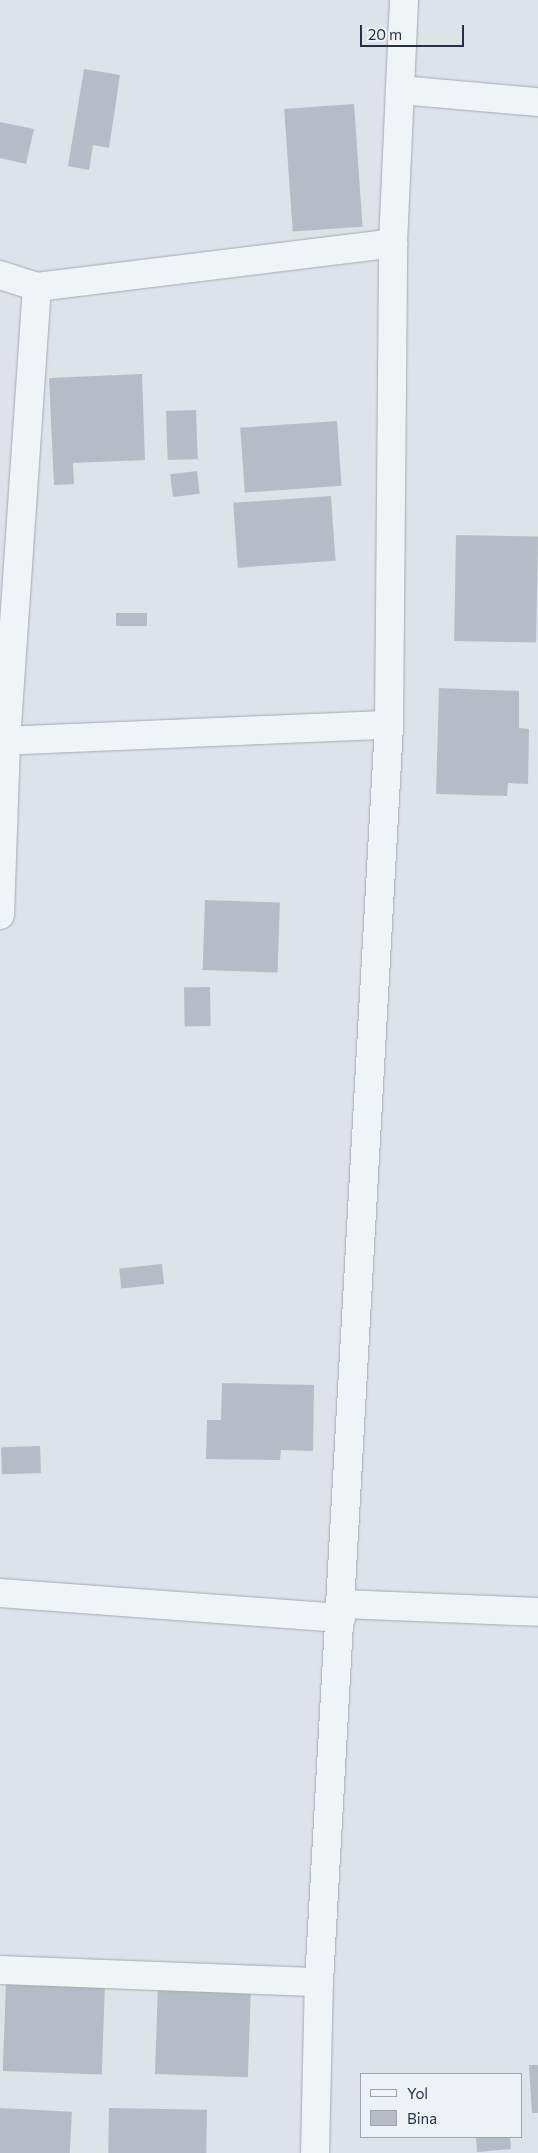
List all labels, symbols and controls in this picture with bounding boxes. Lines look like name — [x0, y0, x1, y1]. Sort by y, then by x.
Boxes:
scale bar — [363, 15, 467, 47]
text: 20 m — [368, 25, 402, 43]
legend — [360, 2073, 523, 2138]
text: Yol — [407, 2084, 428, 2102]
text: Bina — [407, 2109, 437, 2127]

